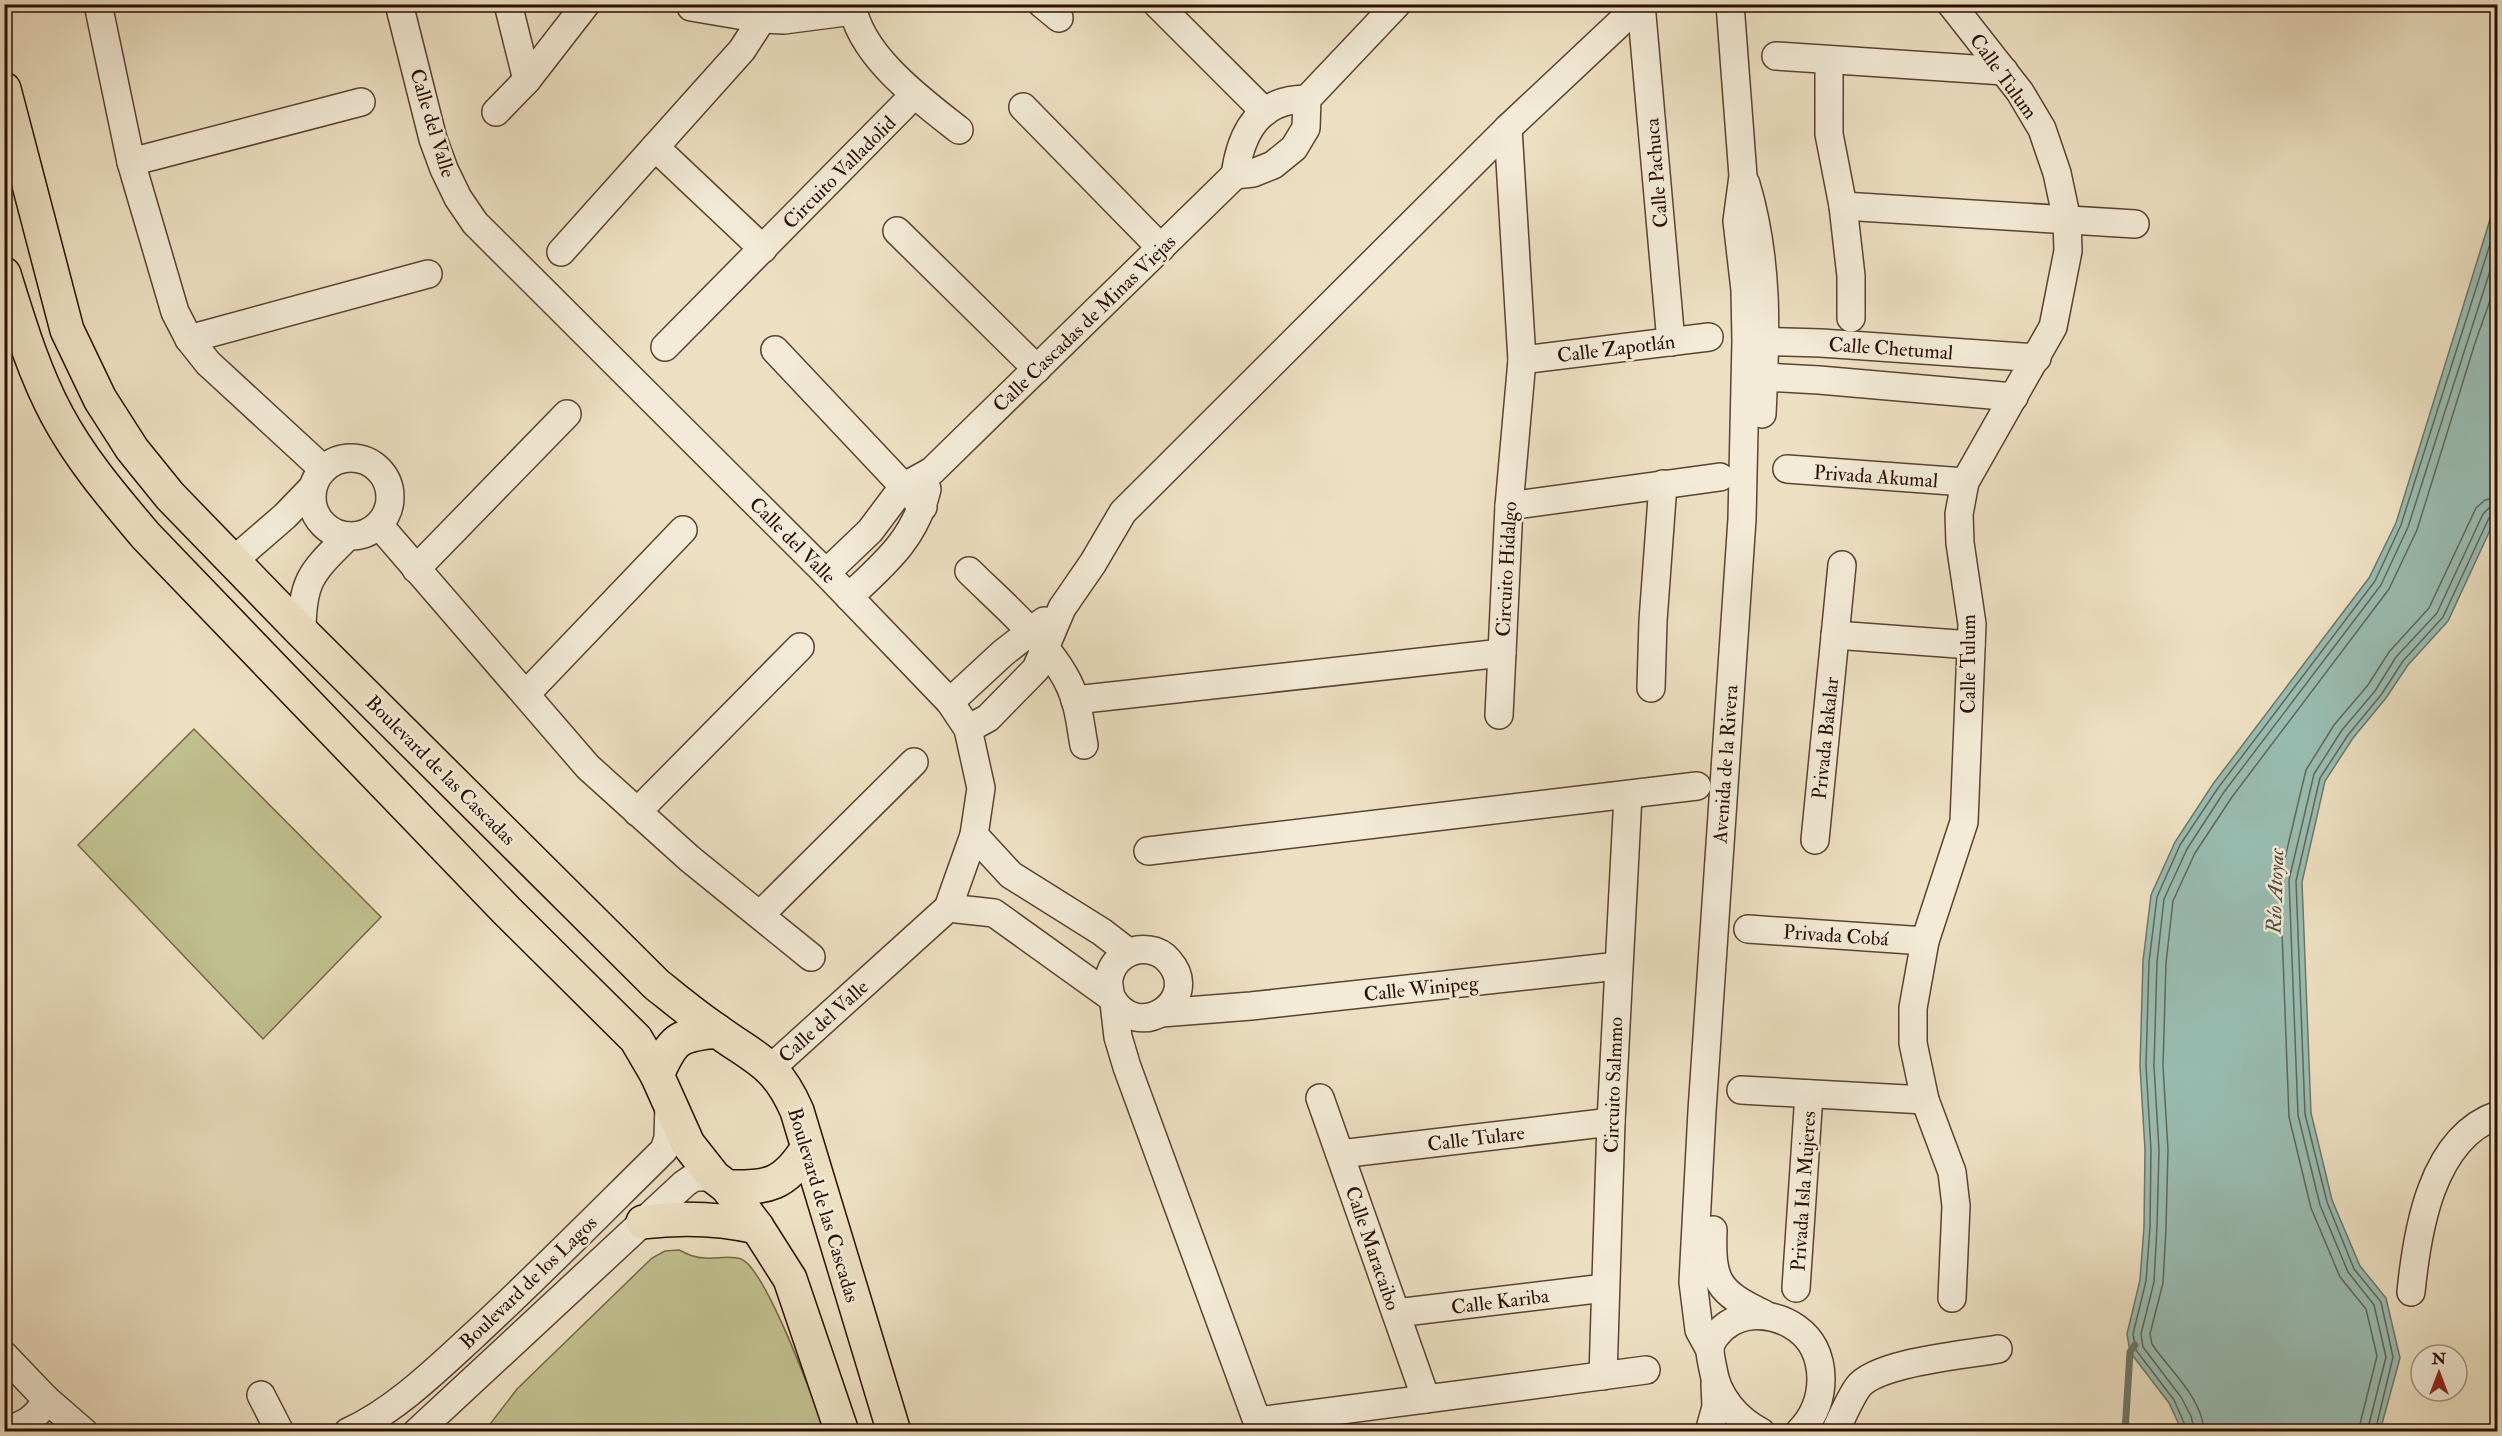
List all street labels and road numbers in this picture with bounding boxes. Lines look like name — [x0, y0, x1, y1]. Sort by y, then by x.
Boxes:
street label: Calle Tulum — [1964, 29, 2043, 124]
street label: Calle del Valle — [404, 66, 461, 180]
street label: Circuito Valladolid — [778, 110, 901, 234]
street label: Calle Pachuca — [1639, 116, 1674, 229]
street label: Calle Cascadas de Minas Viejas — [988, 229, 1181, 417]
street label: Calle Zapotlán — [1556, 329, 1677, 369]
street label: Calle Chetumal — [1828, 332, 1954, 365]
street label: Privada Akumal — [1813, 460, 1939, 493]
street label: Calle del Valle — [744, 492, 841, 589]
street label: Circuito Hidalgo — [1490, 501, 1523, 637]
street label: Calle Tulum — [1956, 614, 1981, 714]
street label: Privada Bakalar — [1807, 675, 1844, 801]
street label: Avenida de la Rivera — [1707, 683, 1744, 845]
street label: Boulevard de las Cascadas — [360, 690, 521, 851]
street label: Privada Cobá — [1782, 919, 1890, 952]
street label: Calle Winipeg — [1363, 970, 1481, 1008]
street label: Calle del Valle — [773, 975, 873, 1068]
street label: Circuito Salmmo — [1599, 1017, 1628, 1153]
street label: Boulevard de las Cascadas — [782, 1105, 865, 1306]
street label: Privada Isla Mujeres — [1785, 1110, 1822, 1272]
street label: Calle Tulare — [1426, 1120, 1526, 1157]
street label: Calle Maracaibo — [1340, 1183, 1405, 1314]
street label: Boulevard de los Lagos — [454, 1210, 603, 1355]
street label: Calle Kariba — [1450, 1283, 1551, 1320]

